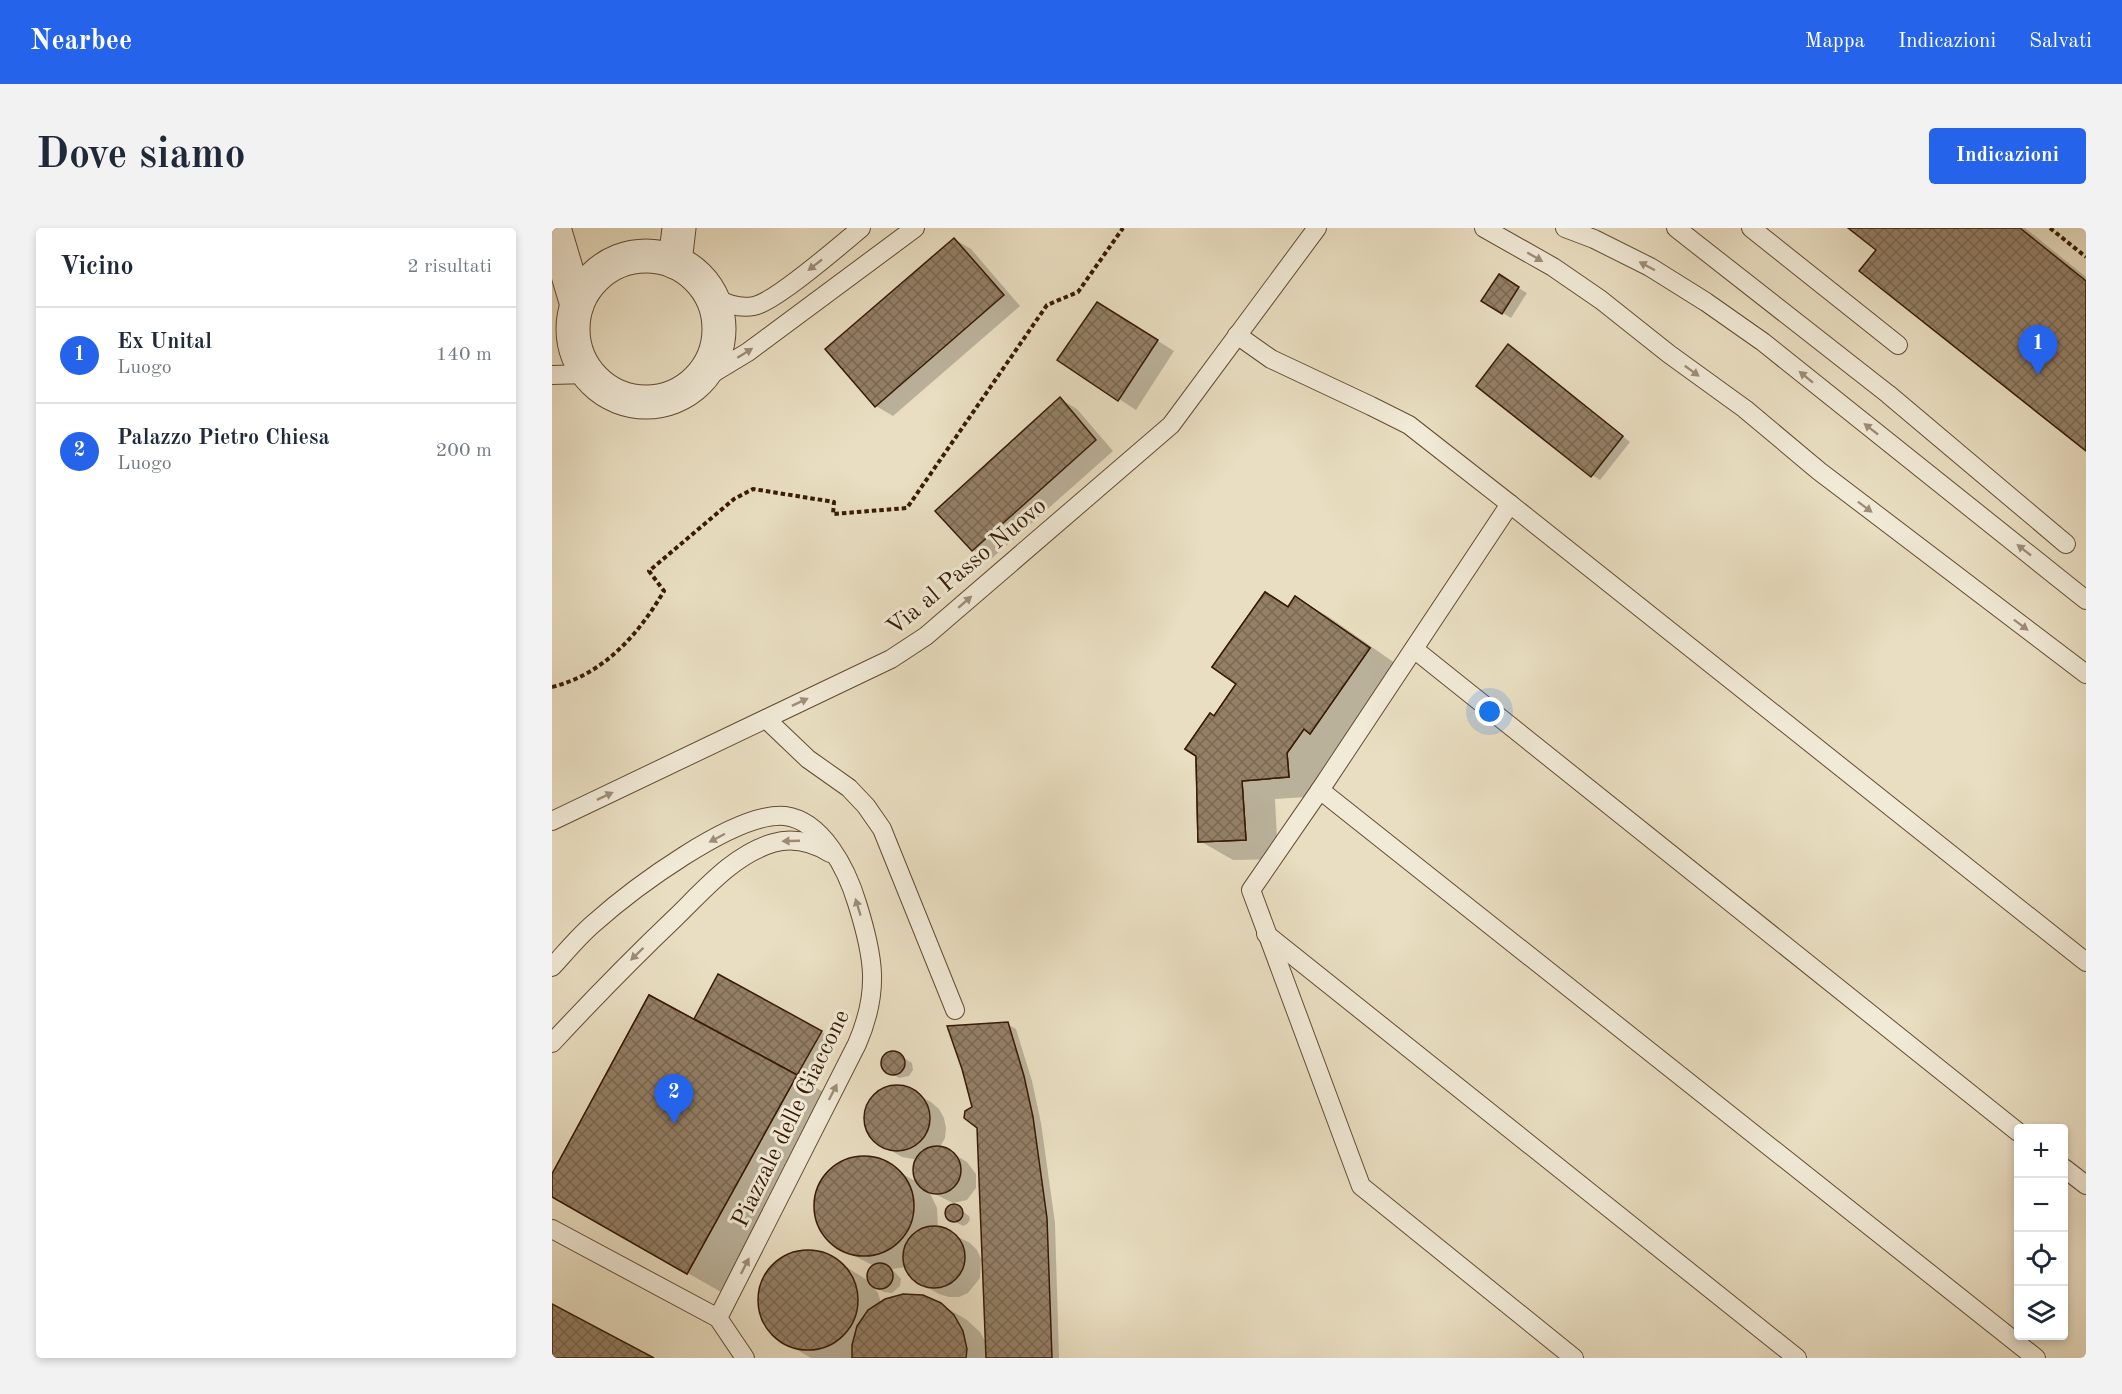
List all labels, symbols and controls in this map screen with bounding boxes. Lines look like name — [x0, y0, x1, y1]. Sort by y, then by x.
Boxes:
text: Nearbee — [30, 28, 132, 56]
text: Mappa — [1805, 31, 1865, 52]
text: Indicazioni — [1898, 31, 1996, 52]
text: Salvati — [2029, 31, 2092, 52]
button: Indicazioni — [1929, 128, 2086, 184]
text: Dove siamo — [36, 135, 246, 177]
one-way arrow — [1527, 252, 1544, 262]
text: Vicino — [60, 254, 134, 280]
text: 2 risultati — [407, 257, 492, 277]
one-way arrow — [807, 258, 823, 271]
one-way arrow — [1638, 261, 1655, 271]
pin: 1 — [2018, 326, 2058, 375]
text: Ex Unital — [117, 331, 212, 353]
text: 1 — [74, 345, 85, 365]
text: 140 m — [436, 345, 492, 365]
one-way arrow — [737, 348, 753, 359]
text: Luogo — [117, 358, 172, 378]
one-way arrow — [1685, 365, 1700, 377]
one-way arrow — [1799, 372, 1814, 384]
one-way arrow — [1863, 423, 1879, 435]
text: Palazzo Pietro Chiesa — [117, 427, 330, 449]
text: 2 — [74, 441, 85, 461]
text: 200 m — [436, 441, 492, 461]
text: Luogo — [117, 454, 172, 474]
street label: Via al Passo Nuovo — [883, 494, 1052, 641]
one-way arrow — [1858, 500, 1873, 512]
one-way arrow — [2016, 544, 2032, 557]
one-way arrow — [957, 596, 972, 609]
one-way arrow — [2012, 619, 2028, 631]
your location — [1475, 697, 1504, 726]
one-way arrow — [791, 698, 808, 707]
one-way arrow — [596, 791, 613, 800]
one-way arrow — [709, 833, 726, 843]
one-way arrow — [782, 836, 801, 846]
one-way arrow — [853, 898, 862, 916]
one-way arrow — [631, 946, 645, 960]
street label: Piazzale delle Giaccone — [729, 1006, 855, 1231]
pin: 2 — [654, 1074, 694, 1124]
one-way arrow — [828, 1083, 838, 1100]
map controls — [2014, 1124, 2068, 1340]
button: + — [2014, 1124, 2068, 1178]
button: − — [2014, 1178, 2068, 1232]
button: locate — [2014, 1232, 2068, 1286]
one-way arrow — [739, 1257, 749, 1275]
button: layers — [2014, 1286, 2068, 1340]

